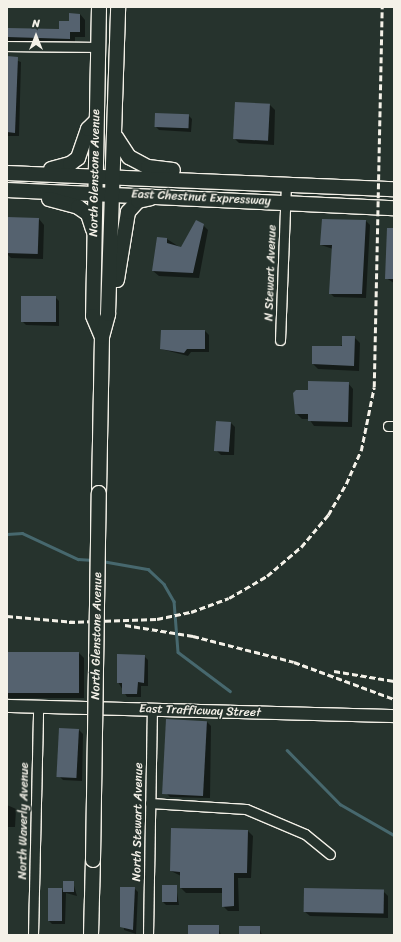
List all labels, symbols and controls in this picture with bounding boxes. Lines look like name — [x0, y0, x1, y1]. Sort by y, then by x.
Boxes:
text: N — [32, 14, 40, 33]
north arrow — [16, 16, 56, 56]
street label: North Glenstone Avenue — [87, 109, 103, 237]
street label: East Chestnut Expressway — [131, 187, 271, 209]
street label: N Stewart Avenue — [262, 225, 280, 321]
street label: North Glenstone Avenue — [89, 572, 105, 700]
street label: East Trafficway Street — [139, 702, 261, 720]
street label: North Waverly Avenue — [16, 762, 32, 880]
street label: North Stewart Avenue — [130, 762, 146, 882]

